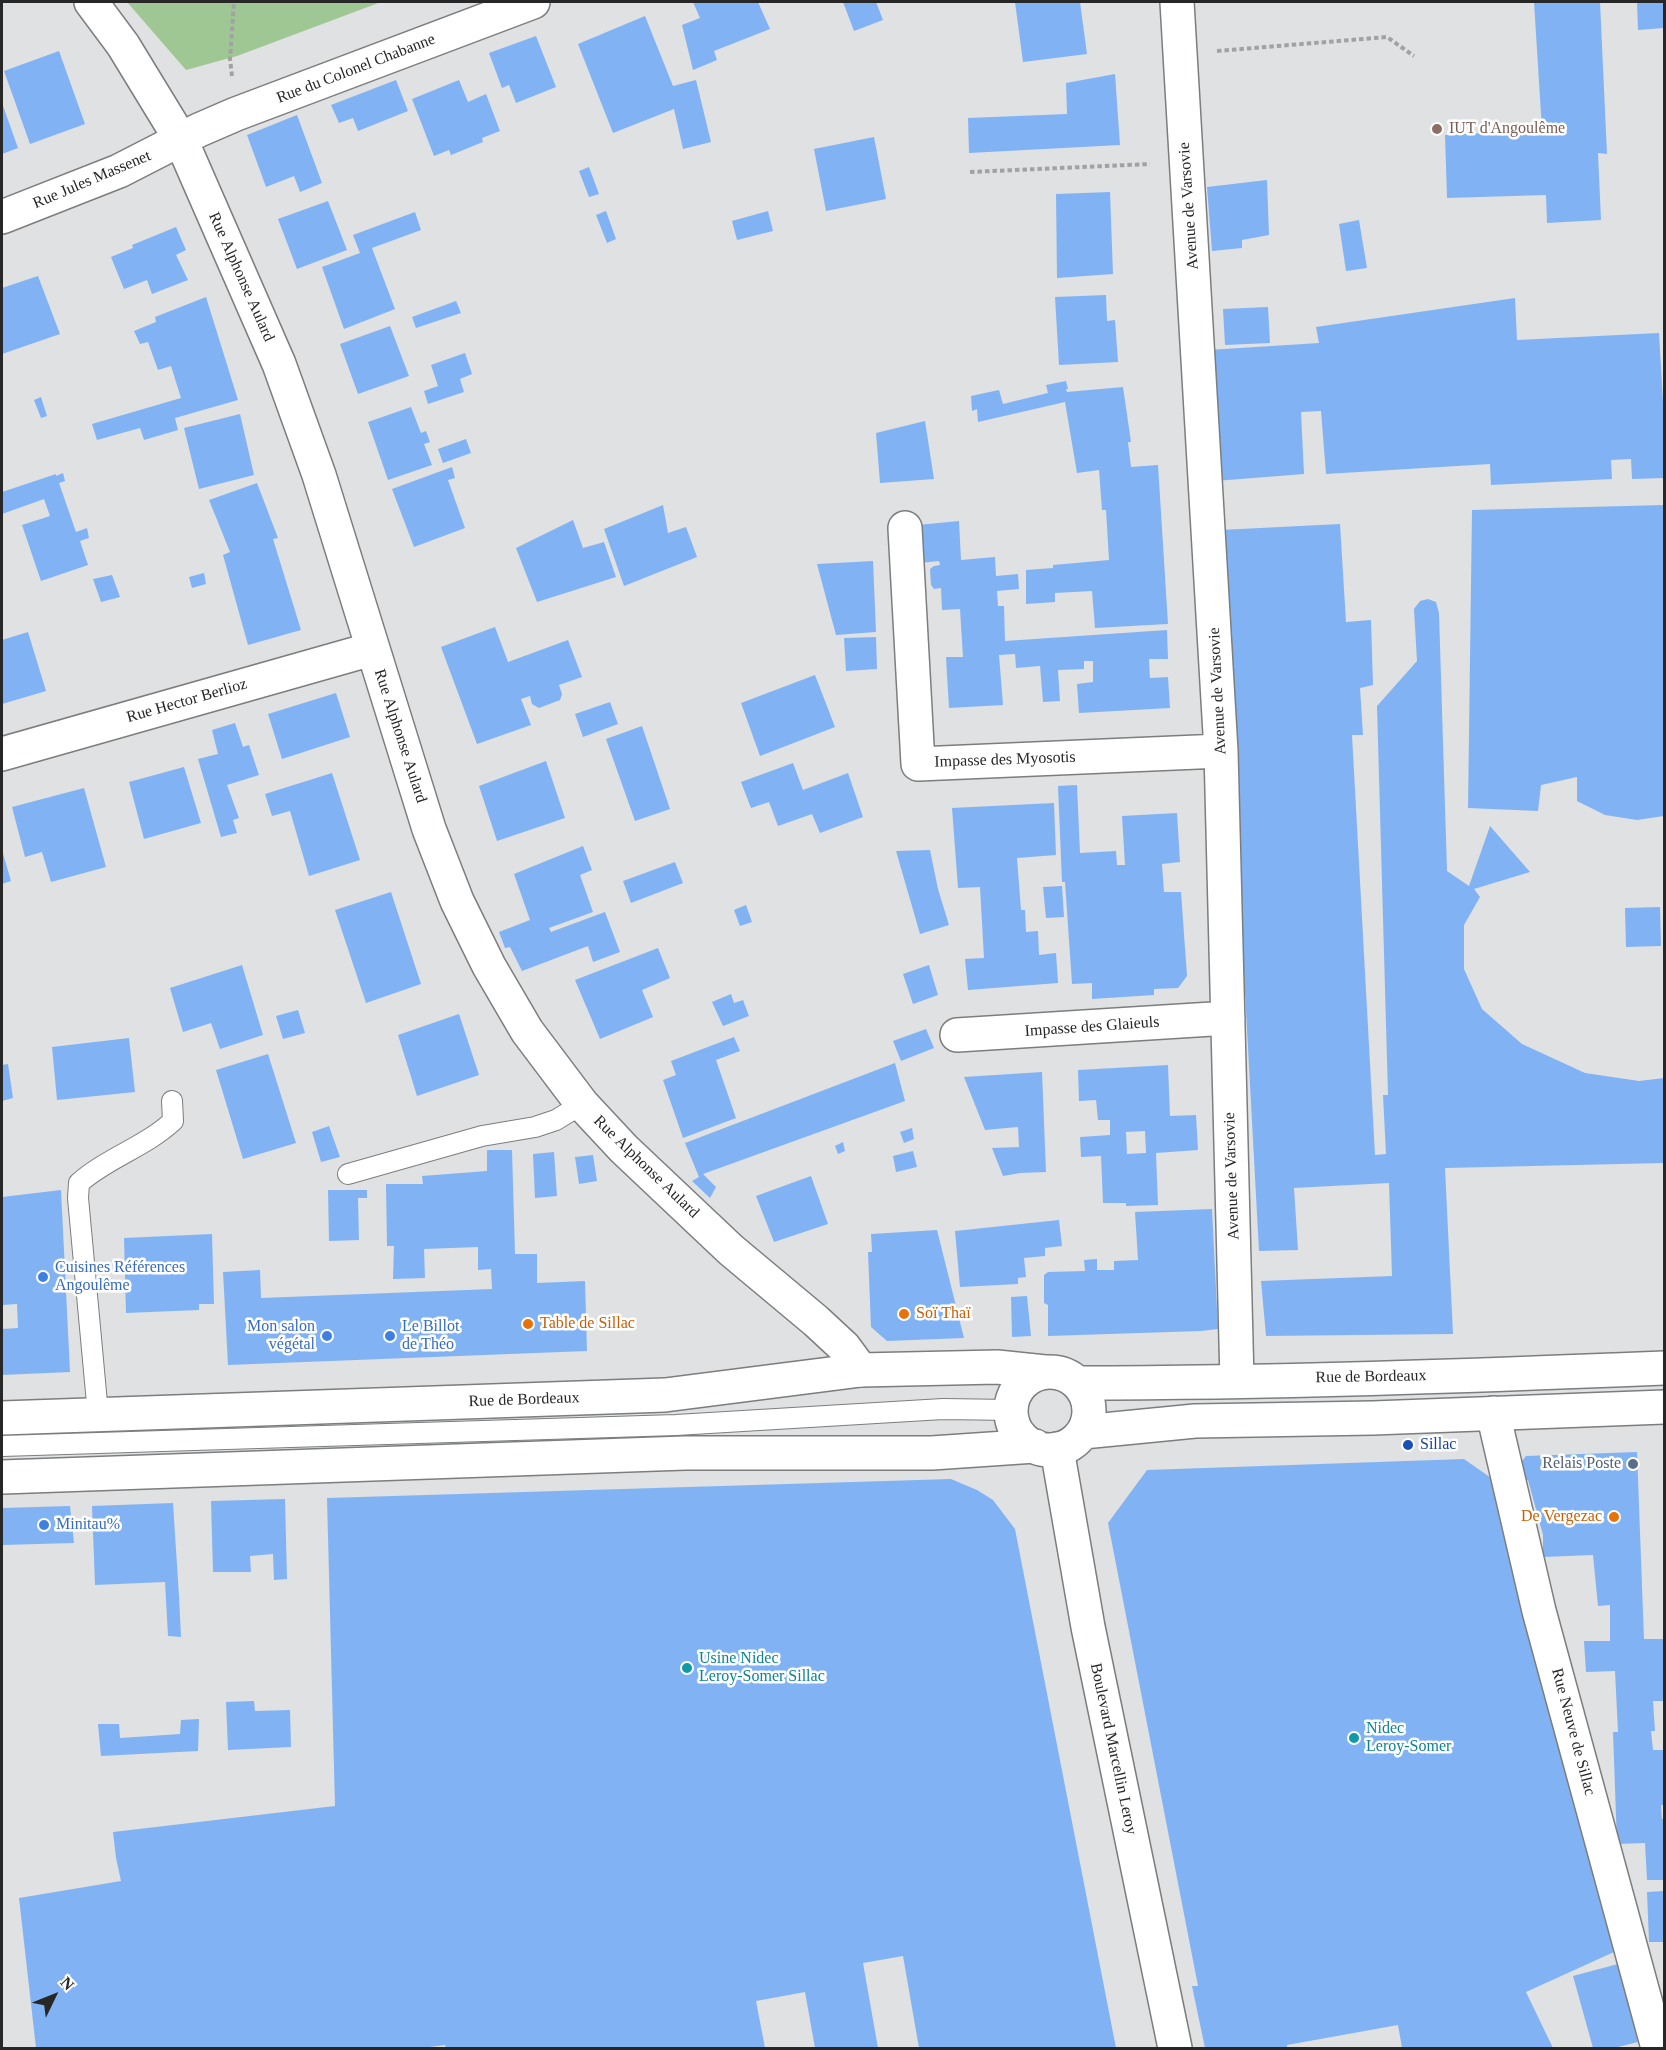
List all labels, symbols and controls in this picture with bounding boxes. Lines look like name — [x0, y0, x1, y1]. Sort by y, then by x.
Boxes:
street label: Rue du Colonel Chabanne — [274, 30, 438, 108]
place label: IUT d'Angoulême — [1449, 119, 1565, 139]
marker: IUT d'Angoulême — [1430, 122, 1444, 136]
street label: Avenue de Varsovie — [1175, 142, 1203, 270]
street label: Rue Jules Massenet — [30, 147, 154, 213]
street label: Rue Alphonse Aulard — [204, 209, 278, 345]
street label: Avenue de Varsovie — [1205, 627, 1231, 755]
street label: Rue Alphonse Aulard — [369, 667, 431, 805]
street label: Rue Hector Berlioz — [125, 675, 249, 727]
street label: Impasse des Myosotis — [934, 748, 1076, 772]
street label: Impasse des Glaieuls — [1024, 1013, 1160, 1041]
street label: Rue Alphonse Aulard — [589, 1112, 703, 1222]
street label: Avenue de Varsovie — [1220, 1112, 1244, 1240]
place label: Cuisines Références Angoulême — [55, 1258, 185, 1296]
marker: Cuisines Références Angoulême — [36, 1270, 50, 1284]
place label: Soï Thaï — [916, 1304, 971, 1324]
marker: Soï Thaï — [897, 1307, 911, 1321]
place label: Table de Sillac — [540, 1314, 635, 1334]
place label: Mon salon végétal — [247, 1317, 315, 1355]
place label: Le Billot de Théo — [402, 1317, 459, 1355]
marker: Table de Sillac — [521, 1317, 535, 1331]
marker: Mon salon végétal — [320, 1329, 334, 1343]
marker: Le Billot de Théo — [383, 1329, 397, 1343]
street label: Rue de Bordeaux — [1315, 1366, 1427, 1388]
street label: Rue de Bordeaux — [468, 1388, 580, 1412]
place label: Sillac — [1420, 1435, 1456, 1455]
marker: Sillac — [1401, 1438, 1415, 1452]
place label: Relais Poste — [1542, 1454, 1621, 1474]
marker: Relais Poste — [1626, 1457, 1640, 1471]
place label: De Vergezac — [1521, 1507, 1602, 1527]
marker: De Vergezac — [1607, 1510, 1621, 1524]
place label: Minitau% — [56, 1515, 120, 1535]
marker: Minitau% — [37, 1518, 51, 1532]
place label: Usine Nidec Leroy-Somer Sillac — [699, 1649, 825, 1687]
marker: Usine Nidec Leroy-Somer Sillac — [680, 1661, 694, 1675]
street label: Boulevard Marcellin Leroy — [1085, 1661, 1141, 1837]
street label: Rue Neuve de Sillac — [1547, 1666, 1599, 1798]
place label: Nidec Leroy-Somer — [1366, 1719, 1451, 1757]
marker: Nidec Leroy-Somer — [1347, 1731, 1361, 1745]
north arrow — [24, 1966, 84, 2026]
text: N — [57, 1973, 78, 1993]

